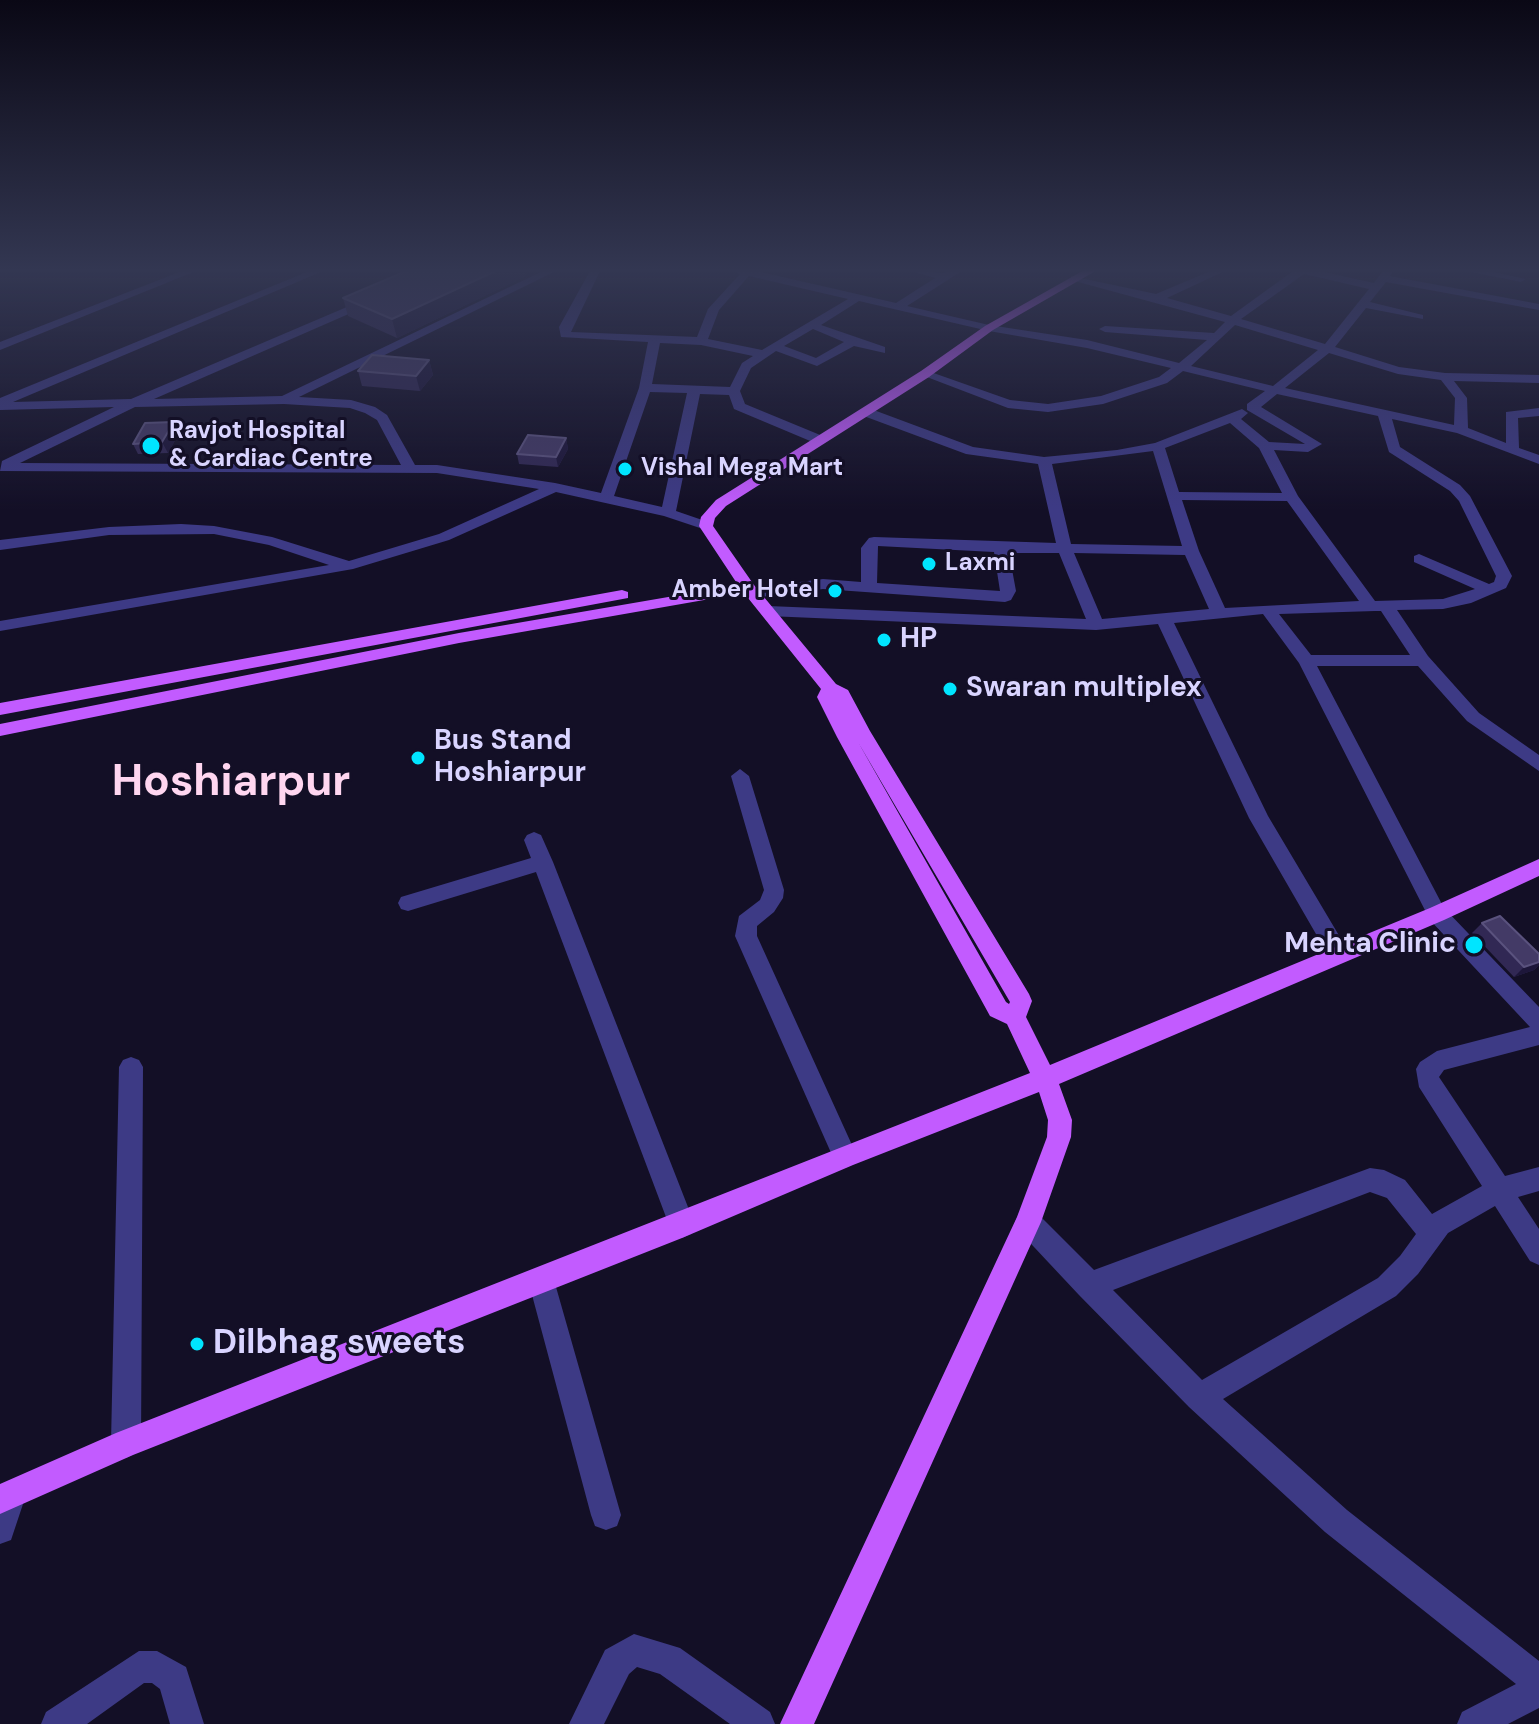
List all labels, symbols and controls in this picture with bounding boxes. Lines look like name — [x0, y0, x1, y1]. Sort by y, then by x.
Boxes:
place label: Ravjot Hospital & Cardiac Centre — [169, 418, 373, 474]
marker: Ravjot Hospital & Cardiac Centre — [140, 435, 162, 457]
place label: Vishal Mega Mart — [641, 455, 843, 483]
marker: Vishal Mega Mart — [616, 460, 634, 478]
place label: Laxmi — [945, 550, 1015, 578]
marker: Laxmi — [920, 555, 938, 573]
place label: Amber Hotel — [672, 577, 819, 605]
marker: Amber Hotel — [826, 582, 844, 600]
place label: HP — [900, 623, 937, 657]
marker: HP — [875, 631, 893, 649]
place label: Swaran multiplex — [966, 672, 1202, 706]
marker: Swaran multiplex — [941, 680, 959, 698]
place label: Bus Stand Hoshiarpur — [434, 725, 586, 791]
marker: Bus Stand Hoshiarpur — [409, 749, 427, 767]
district label: Hoshiarpur — [112, 757, 350, 809]
place label: Mehta Clinic — [1284, 928, 1456, 962]
marker: Mehta Clinic — [1463, 934, 1485, 956]
place label: Dilbhag sweets — [213, 1324, 465, 1364]
marker: Dilbhag sweets — [188, 1335, 206, 1353]

